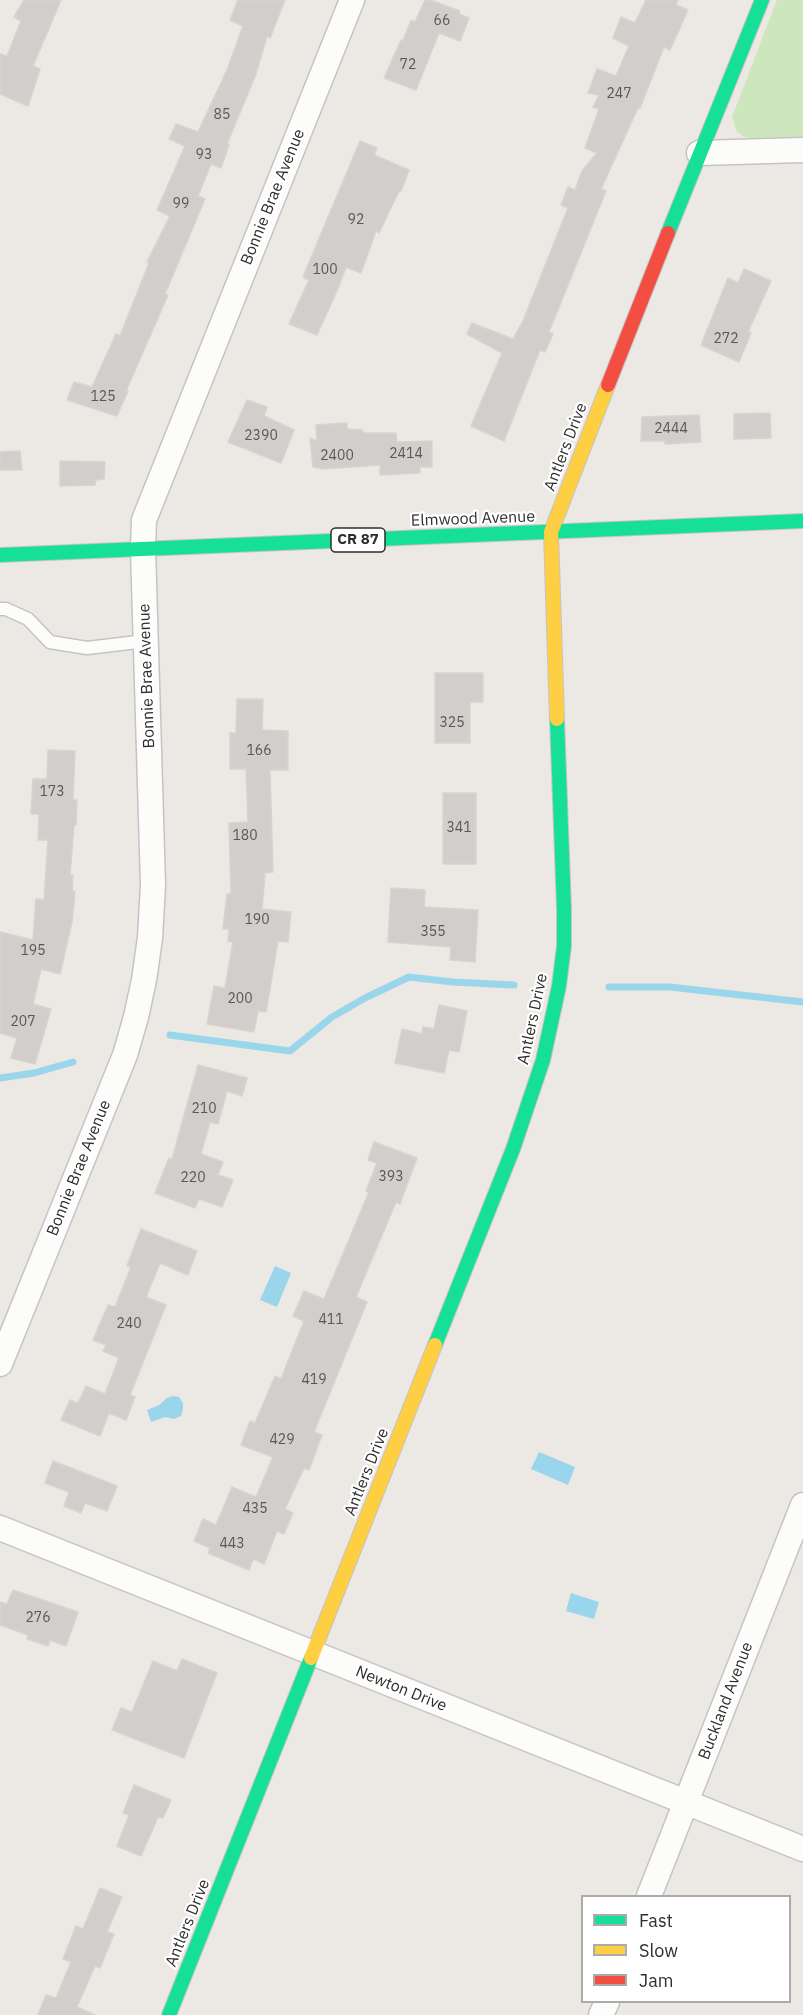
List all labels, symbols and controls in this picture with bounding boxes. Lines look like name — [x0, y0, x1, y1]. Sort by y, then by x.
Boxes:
house number: 66 — [434, 13, 450, 29]
house number: 72 — [400, 57, 416, 73]
house number: 247 — [606, 86, 632, 102]
house number: 85 — [214, 107, 230, 123]
street label: Bonnie Brae Avenue — [237, 126, 309, 268]
house number: 93 — [196, 147, 212, 163]
house number: 99 — [173, 196, 189, 212]
house number: 92 — [348, 212, 364, 228]
house number: 100 — [312, 262, 338, 278]
house number: 272 — [713, 331, 739, 347]
house number: 125 — [90, 389, 116, 405]
street label: Antlers Drive — [540, 400, 592, 494]
house number: 2444 — [654, 421, 688, 437]
house number: 2390 — [244, 428, 278, 444]
house number: 2414 — [389, 446, 423, 462]
house number: 2400 — [320, 448, 354, 464]
street label: Elmwood Avenue — [411, 507, 535, 531]
road number: CR 87 — [331, 528, 385, 552]
street label: Bonnie Brae Avenue — [135, 603, 159, 749]
house number: 325 — [439, 715, 465, 731]
house number: 166 — [246, 743, 272, 759]
house number: 173 — [39, 784, 65, 800]
house number: 341 — [446, 820, 472, 836]
house number: 180 — [232, 828, 258, 844]
house number: 190 — [244, 912, 270, 928]
house number: 355 — [420, 924, 446, 940]
house number: 195 — [20, 943, 46, 959]
street label: Antlers Drive — [514, 972, 552, 1066]
house number: 200 — [227, 991, 253, 1007]
house number: 207 — [10, 1014, 36, 1030]
street label: Bonnie Brae Avenue — [43, 1097, 115, 1239]
house number: 210 — [191, 1101, 217, 1117]
house number: 393 — [378, 1169, 404, 1185]
house number: 220 — [180, 1170, 206, 1186]
house number: 411 — [318, 1312, 344, 1328]
house number: 240 — [116, 1316, 142, 1332]
house number: 419 — [301, 1372, 327, 1388]
street label: Antlers Drive — [341, 1425, 393, 1519]
house number: 429 — [269, 1432, 295, 1448]
house number: 435 — [242, 1501, 268, 1517]
house number: 443 — [219, 1536, 245, 1552]
house number: 276 — [25, 1610, 51, 1626]
street label: Buckland Avenue — [695, 1639, 757, 1763]
street label: Newton Drive — [353, 1662, 449, 1716]
street label: Antlers Drive — [162, 1876, 214, 1970]
legend — [581, 1895, 791, 2003]
text: Fast — [639, 1909, 673, 1932]
text: Slow — [639, 1939, 678, 1962]
text: Jam — [639, 1969, 674, 1992]

